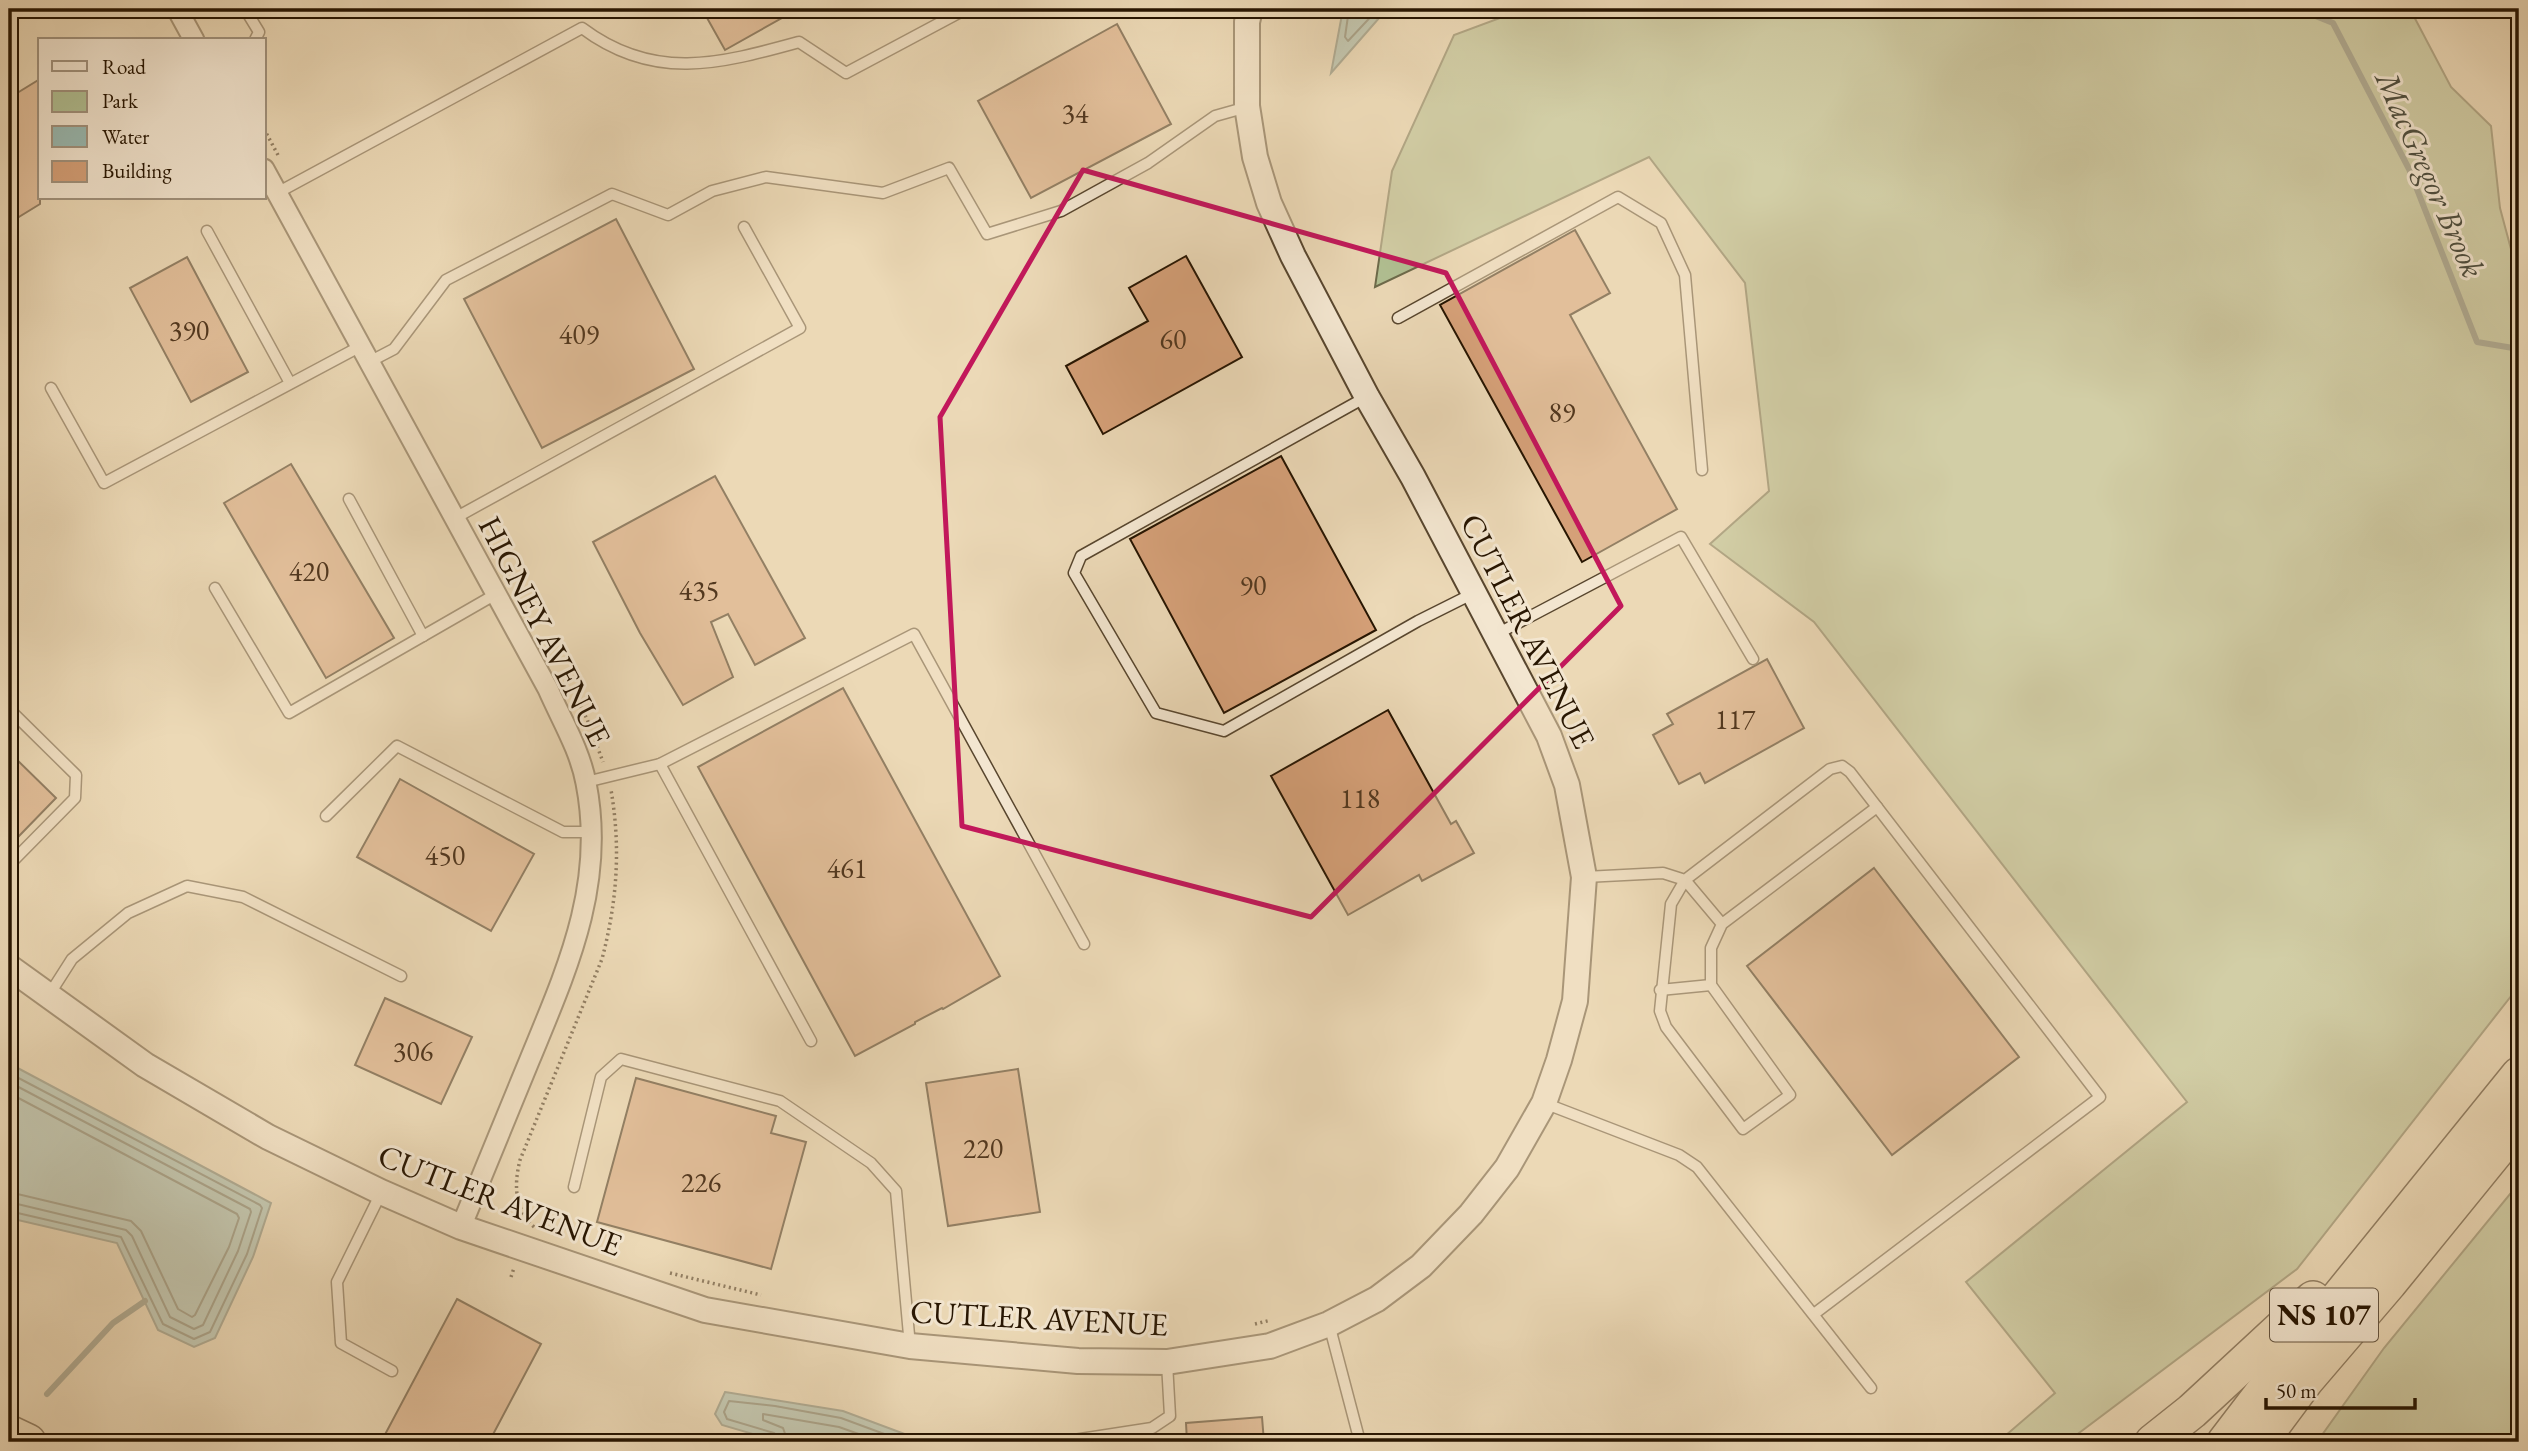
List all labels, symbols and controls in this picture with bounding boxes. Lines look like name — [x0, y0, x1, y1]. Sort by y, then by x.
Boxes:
legend — [38, 38, 266, 200]
text: Road — [102, 53, 146, 80]
water label: MacGregor Brook — [2365, 62, 2495, 284]
text: Park — [102, 87, 139, 114]
house number: 34 — [1062, 95, 1089, 131]
text: Water — [102, 123, 149, 150]
text: Building — [102, 157, 172, 184]
house number: 390 — [169, 312, 209, 348]
house number: 409 — [559, 316, 599, 352]
house number: 60 — [1160, 321, 1186, 357]
house number: 89 — [1549, 394, 1575, 430]
street label: CUTLER AVENUE — [1451, 507, 1605, 755]
street label: HIGNEY AVENUE — [469, 509, 621, 753]
house number: 420 — [289, 553, 329, 589]
house number: 90 — [1240, 567, 1266, 603]
house number: 435 — [679, 572, 719, 608]
house number: 117 — [1715, 701, 1756, 737]
house number: 118 — [1340, 780, 1380, 816]
house number: 450 — [425, 837, 465, 873]
house number: 461 — [827, 850, 867, 886]
house number: 306 — [393, 1033, 433, 1069]
house number: 220 — [963, 1130, 1003, 1166]
street label: CUTLER AVENUE — [372, 1134, 628, 1266]
house number: 226 — [681, 1164, 721, 1200]
road number: NS 107 — [2270, 1288, 2378, 1342]
street label: CUTLER AVENUE — [909, 1290, 1169, 1346]
scale bar — [2266, 1367, 2414, 1411]
text: 50 m — [2276, 1377, 2317, 1404]

